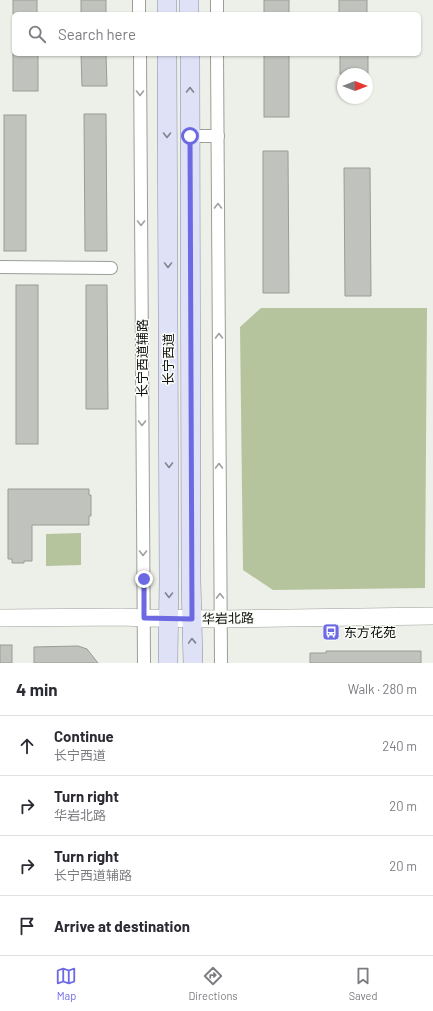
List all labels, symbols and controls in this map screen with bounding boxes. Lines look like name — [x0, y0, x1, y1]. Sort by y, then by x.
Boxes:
search box — [12, 12, 421, 56]
icon: search — [26, 23, 48, 45]
text: Search here — [58, 25, 136, 43]
north arrow — [337, 68, 373, 104]
one-way arrow — [186, 87, 194, 93]
one-way arrow — [136, 90, 144, 96]
route start — [181, 127, 199, 145]
one-way arrow — [163, 132, 171, 138]
one-way arrow — [214, 203, 222, 209]
one-way arrow — [137, 220, 145, 226]
one-way arrow — [164, 262, 172, 268]
street label: 长宁西道辅路 — [134, 319, 150, 397]
street label: 长宁西道 — [160, 333, 176, 385]
one-way arrow — [215, 333, 223, 339]
one-way arrow — [138, 420, 146, 426]
one-way arrow — [165, 462, 173, 468]
one-way arrow — [215, 463, 223, 469]
one-way arrow — [139, 550, 147, 556]
route end — [135, 570, 153, 588]
one-way arrow — [165, 592, 173, 598]
one-way arrow — [216, 593, 224, 599]
street label: 华岩北路 — [202, 610, 254, 626]
bus stop icon: 东方花苑 — [321, 622, 341, 642]
place label: 东方花苑 — [344, 624, 396, 640]
one-way arrow — [188, 638, 197, 644]
text: 4 min — [16, 679, 58, 699]
text: Walk · 280 m — [348, 681, 417, 697]
text: Continue — [54, 727, 114, 745]
icon: ahead — [16, 735, 38, 757]
text: 240 m — [382, 738, 417, 754]
text: 长宁西道 — [54, 747, 106, 763]
text: Turn right — [54, 787, 119, 805]
icon: right — [16, 795, 38, 817]
text: 20 m — [389, 798, 417, 814]
text: 华岩北路 — [54, 807, 106, 823]
text: Turn right — [54, 847, 119, 865]
icon: right — [16, 855, 38, 877]
text: 20 m — [389, 858, 417, 874]
text: 长宁西道辅路 — [54, 867, 132, 883]
icon: arrive — [16, 915, 38, 937]
text: Arrive at destination — [54, 917, 190, 935]
tab: Map — [55, 965, 77, 1002]
tab: Directions — [188, 965, 238, 1002]
tab: Saved — [349, 965, 378, 1002]

